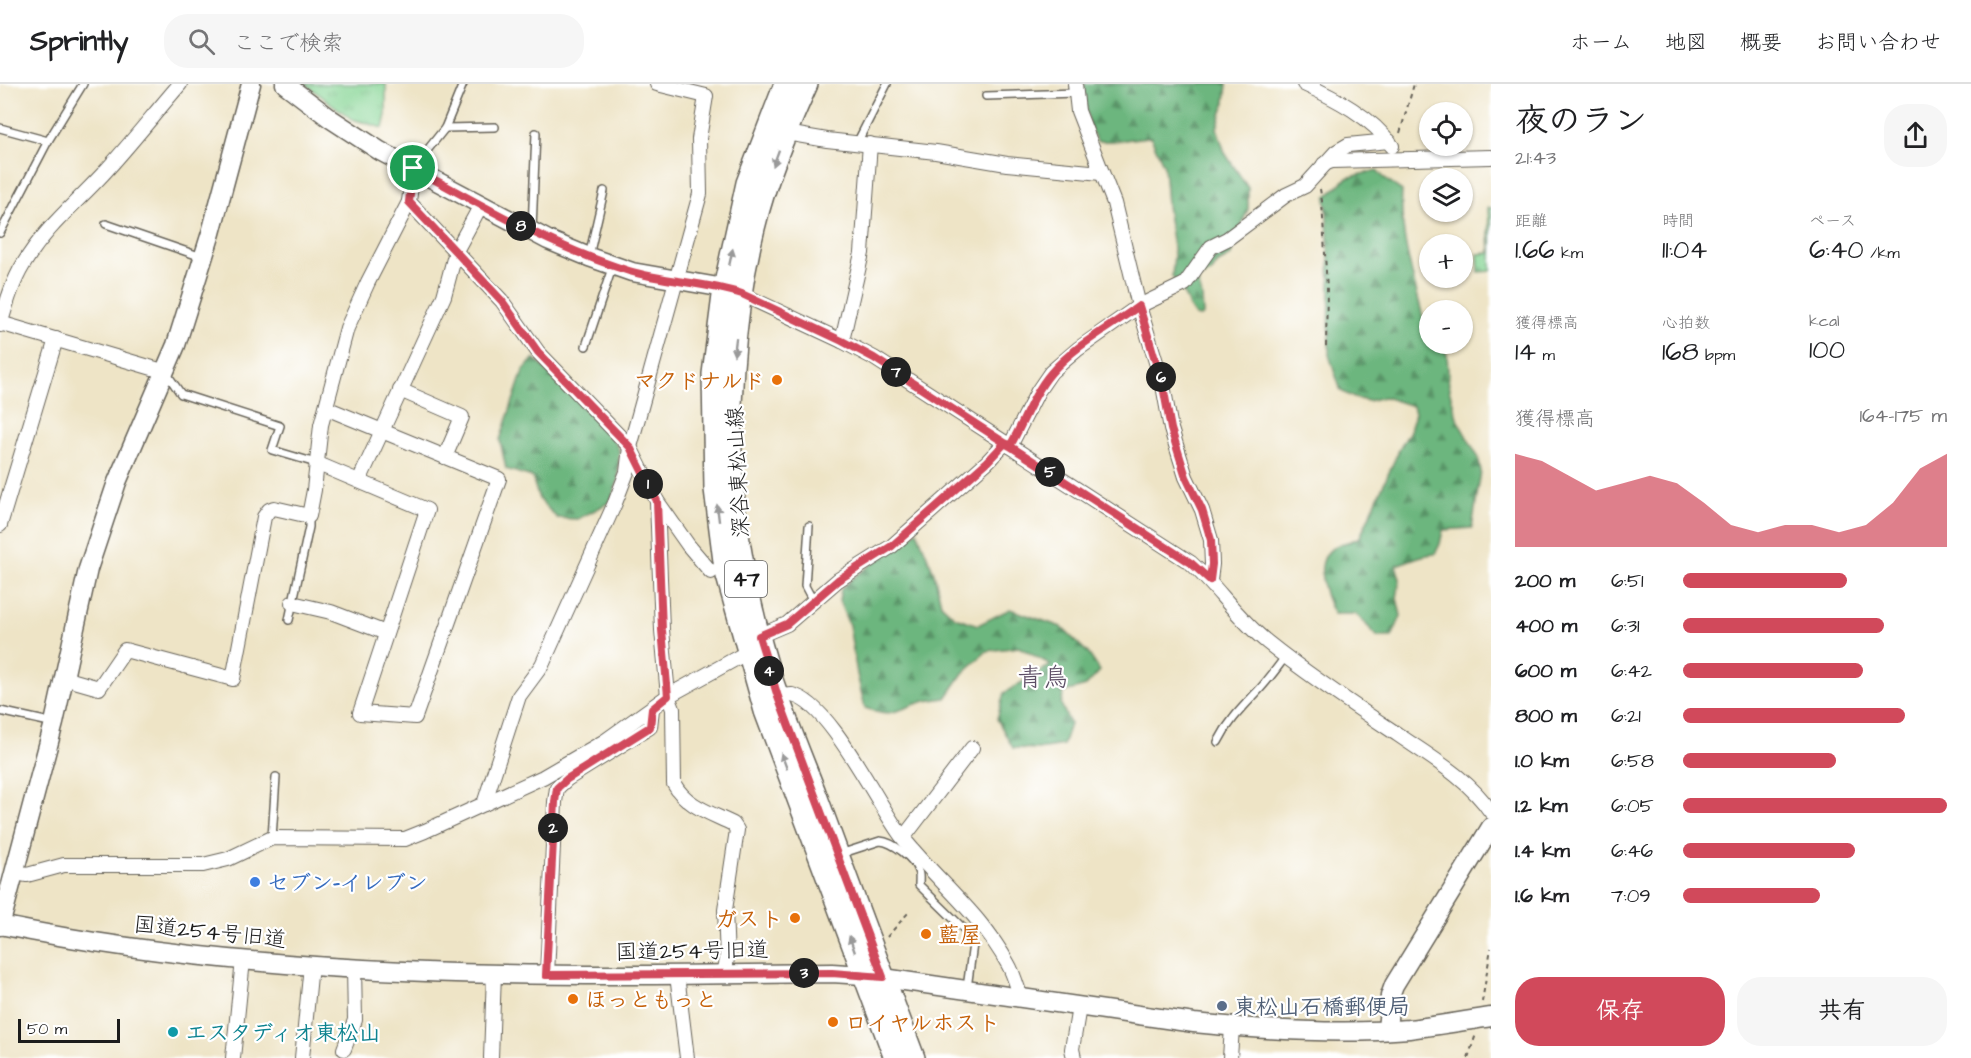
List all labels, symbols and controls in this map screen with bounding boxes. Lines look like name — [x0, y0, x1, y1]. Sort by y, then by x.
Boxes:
search box — [164, 14, 584, 68]
text: Sprintly — [30, 22, 128, 61]
icon: search — [185, 25, 218, 58]
text: ここで検索 — [233, 28, 343, 59]
text: ホーム — [1570, 28, 1632, 57]
text: 地図 — [1665, 28, 1707, 57]
text: 概要 — [1740, 28, 1782, 57]
text: お問い合わせ — [1815, 28, 1941, 57]
text: 夜のラン — [1515, 98, 1647, 144]
map controls — [1419, 102, 1473, 354]
button: locate — [1419, 102, 1473, 156]
button: share — [1884, 104, 1947, 167]
pin — [387, 142, 438, 193]
text: 21:43 — [1515, 144, 1556, 172]
one-way arrow — [771, 149, 781, 167]
icon: arrive — [396, 151, 429, 184]
button: layers — [1419, 168, 1473, 222]
text: 距離 — [1515, 210, 1547, 232]
text: 時間 — [1662, 210, 1694, 232]
text: ペース — [1809, 210, 1856, 232]
pin: 8 — [506, 211, 536, 241]
text: 8 — [516, 215, 526, 237]
text: 1.66 — [1515, 232, 1555, 268]
text: 11:04 — [1662, 232, 1707, 268]
text: 6:40 — [1809, 232, 1864, 268]
button: + — [1419, 234, 1473, 288]
text: km — [1555, 242, 1583, 264]
text: /km — [1864, 242, 1900, 264]
one-way arrow — [727, 247, 736, 266]
button: − — [1419, 300, 1473, 354]
text: kcal — [1809, 310, 1840, 332]
text: 獲得標高 — [1515, 312, 1579, 334]
text: 心拍数 — [1662, 312, 1710, 334]
text: 100 — [1809, 332, 1845, 368]
text: 14 — [1515, 334, 1536, 370]
text: 168 — [1662, 334, 1699, 370]
one-way arrow — [730, 338, 740, 357]
text: m — [1536, 344, 1555, 366]
text: bpm — [1699, 344, 1735, 366]
pin: 7 — [881, 357, 911, 387]
text: 7 — [891, 361, 901, 383]
pin: 6 — [1146, 362, 1176, 392]
place label: マクドナルド — [634, 366, 765, 397]
text: 6 — [1156, 366, 1166, 388]
marker: マクドナルド — [770, 373, 784, 387]
text: 164–175 m — [1859, 402, 1947, 430]
street label: 深谷東松山線 — [720, 405, 757, 539]
text: 獲得標高 — [1515, 405, 1595, 433]
pin: 5 — [1035, 457, 1065, 487]
text: 5 — [1044, 461, 1056, 483]
pin: 1 — [633, 469, 663, 499]
text: 1 — [647, 473, 649, 495]
one-way arrow — [713, 503, 723, 522]
road number: 47 — [725, 561, 767, 597]
text: 200 m — [1515, 567, 1575, 595]
text: 6:51 — [1611, 567, 1644, 595]
text: 400 m — [1515, 612, 1577, 640]
text: 6:31 — [1611, 612, 1640, 640]
pin: 4 — [754, 656, 784, 686]
text: 600 m — [1515, 657, 1576, 685]
text: 6:42 — [1611, 657, 1652, 685]
text: 4 — [764, 660, 774, 682]
district label: 青鳥 — [1017, 660, 1069, 696]
text: 800 m — [1515, 702, 1577, 730]
text: 6:21 — [1611, 702, 1641, 730]
text: 1.0 km — [1515, 747, 1569, 775]
text: 6:58 — [1611, 747, 1654, 775]
one-way arrow — [779, 752, 789, 770]
text: 1.2 km — [1515, 792, 1568, 820]
text: 6:05 — [1611, 792, 1654, 820]
pin: 2 — [538, 813, 568, 843]
text: 2 — [548, 817, 558, 839]
text: 1.4 km — [1515, 837, 1570, 865]
text: 6:46 — [1611, 837, 1653, 865]
place label: セブン-イレブン — [267, 868, 428, 899]
marker: セブン-イレブン — [248, 875, 262, 889]
text: 1.6 km — [1515, 882, 1569, 910]
text: 7:09 — [1611, 882, 1651, 910]
place label: ガスト — [715, 904, 783, 935]
street label: 国道254号旧道 — [132, 909, 288, 956]
marker: ガスト — [788, 911, 802, 925]
place label: 藍屋 — [938, 920, 982, 951]
marker: 藍屋 — [919, 927, 933, 941]
street label: 国道254号旧道 — [615, 935, 769, 968]
one-way arrow — [847, 935, 857, 953]
pin: 3 — [789, 958, 819, 988]
text: 3 — [800, 962, 808, 984]
button: 保存 — [1515, 977, 1725, 1046]
button: 共有 — [1737, 977, 1947, 1046]
place label: ほっともっと — [585, 985, 717, 1016]
marker: ほっともっと — [566, 992, 580, 1006]
place label: 東松山石橋郵便局 — [1234, 992, 1410, 1023]
marker: 東松山石橋郵便局 — [1215, 999, 1229, 1013]
place label: ロイヤルホスト — [845, 1008, 1000, 1039]
marker: ロイヤルホスト — [826, 1015, 840, 1029]
scale bar — [18, 1016, 120, 1044]
text: 50 m — [27, 1018, 67, 1040]
place label: エスタディオ東松山 — [185, 1018, 381, 1049]
marker: エスタディオ東松山 — [166, 1025, 180, 1039]

